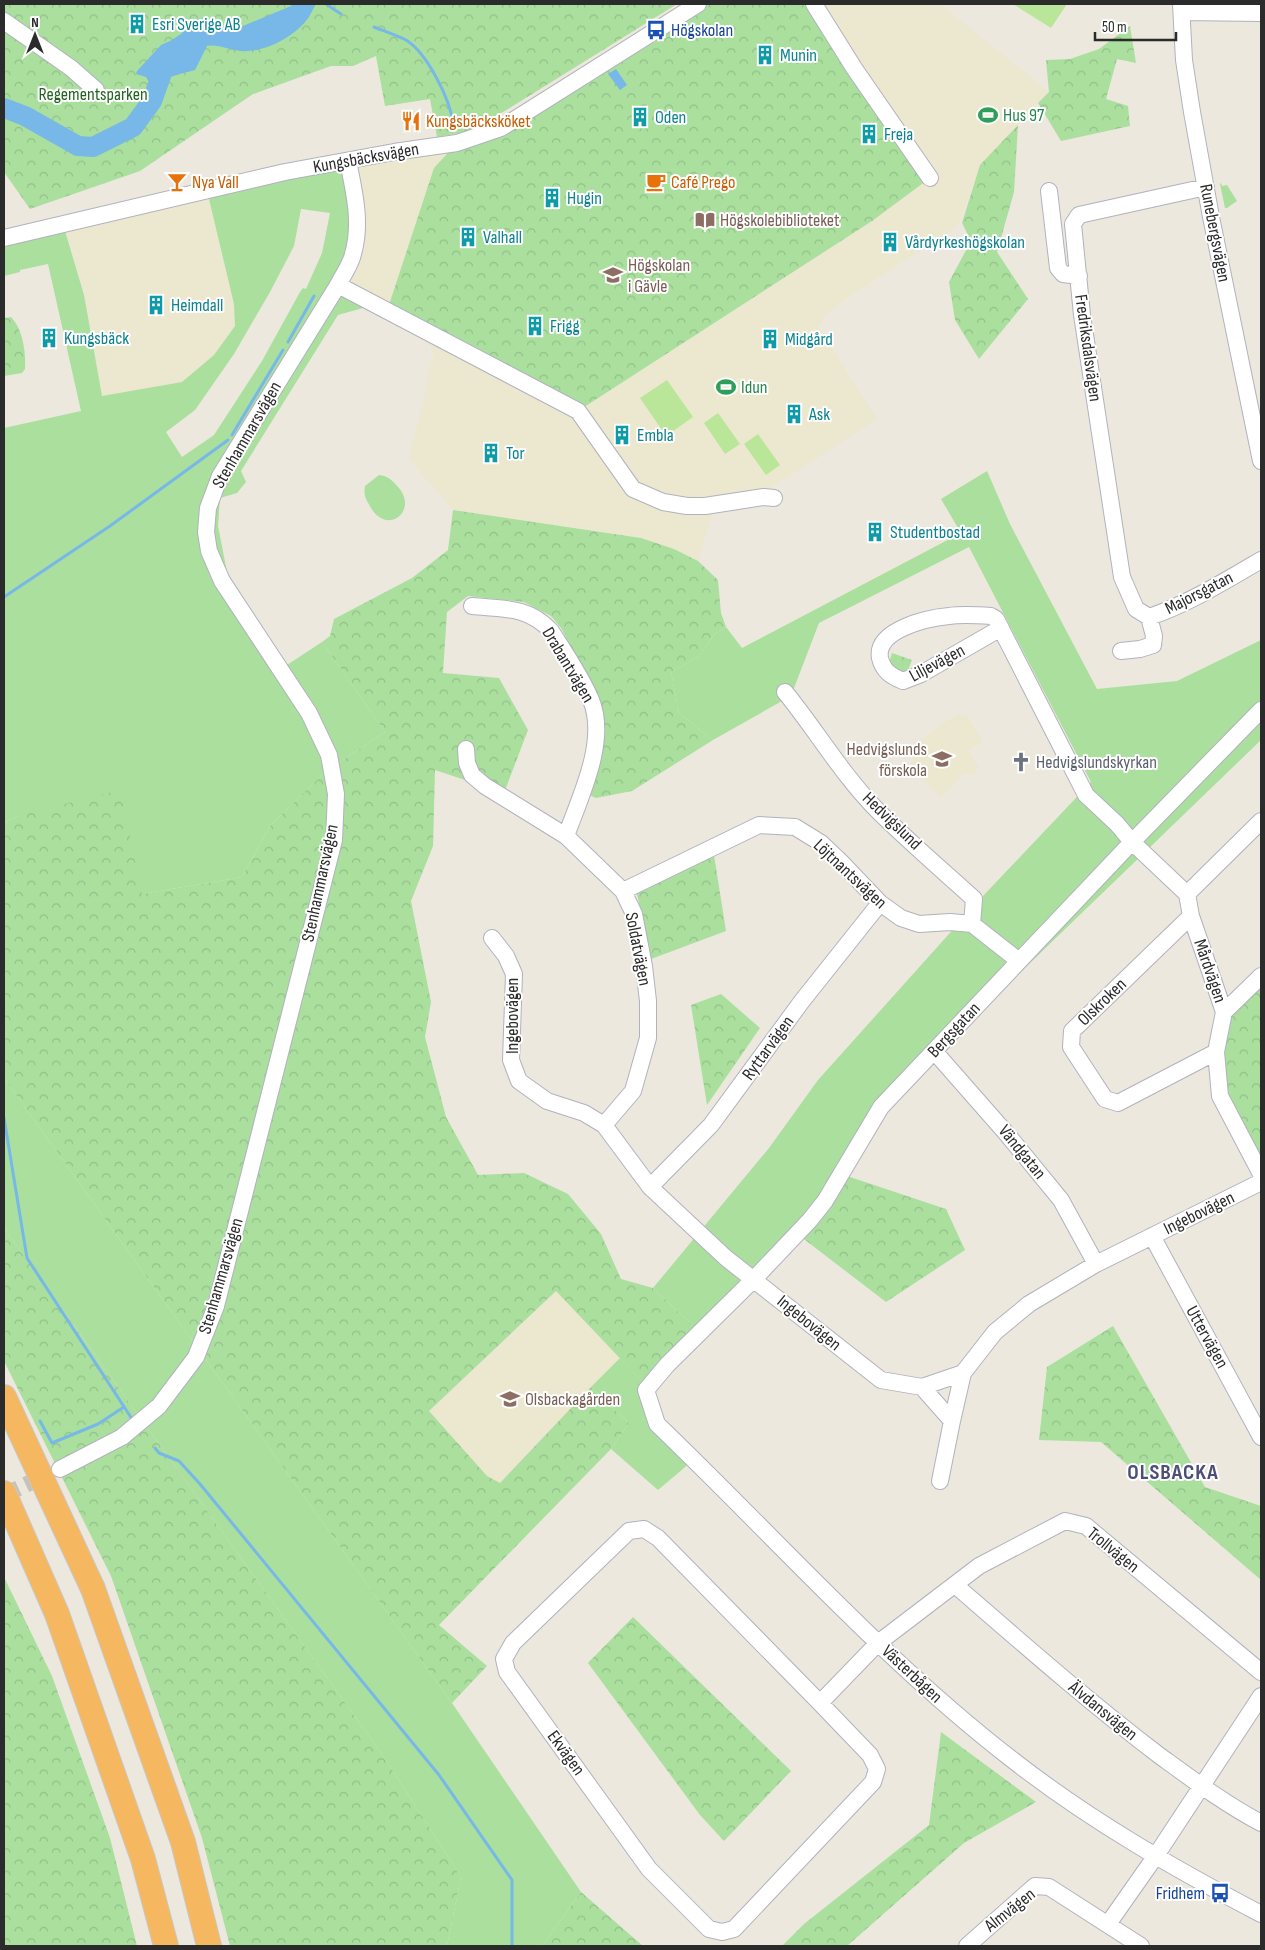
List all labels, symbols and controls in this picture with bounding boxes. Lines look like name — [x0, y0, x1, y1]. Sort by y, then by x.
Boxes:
north arrow — [10, 10, 60, 60]
scale bar — [1095, 10, 1176, 42]
building icon: Esri Sverige AB — [126, 13, 148, 35]
text: N — [31, 14, 39, 31]
place label: Esri Sverige AB — [152, 14, 240, 35]
text: 50 m — [1102, 18, 1127, 37]
bus stop icon: Högskolan — [645, 19, 667, 41]
place label: Högskolan — [671, 20, 733, 41]
building icon: Munin — [754, 44, 776, 66]
place label: Munin — [780, 45, 817, 66]
park label: Regementsparken — [38, 84, 148, 105]
sports icon: Hus 97 — [977, 104, 999, 126]
place label: Hus 97 — [1003, 105, 1045, 126]
building icon: Oden — [629, 106, 651, 128]
place label: Oden — [655, 107, 686, 128]
restaurant icon: Kungsbäcksköket — [400, 110, 422, 132]
place label: Kungsbäcksköket — [426, 111, 531, 132]
building icon: Freja — [858, 123, 880, 145]
place label: Freja — [884, 124, 913, 145]
street label: Kungsbäcksvägen — [311, 138, 421, 178]
bar icon: Nya Vall — [166, 171, 188, 193]
cafe icon: Café Prego — [645, 171, 667, 193]
place label: Nya Vall — [192, 172, 239, 193]
place label: Café Prego — [671, 172, 736, 193]
street label: Runebergsvägen — [1195, 182, 1235, 284]
building icon: Hugin — [541, 187, 563, 209]
place label: Hugin — [567, 188, 602, 209]
library icon: Högskolebiblioteket — [694, 209, 716, 231]
place label: Högskolebiblioteket — [720, 210, 840, 231]
building icon: Valhall — [457, 226, 479, 248]
place label: Valhall — [483, 227, 522, 248]
building icon: Vårdyrkeshögskolan — [879, 231, 901, 253]
place label: Vårdyrkeshögskolan — [905, 232, 1025, 253]
place label: Högskolan i Gävle — [628, 255, 690, 297]
school or university icon: Högskolan i Gävle — [602, 264, 624, 286]
street label: Fredriksdalsvägen — [1070, 293, 1106, 403]
building icon: Heimdall — [145, 294, 167, 316]
place label: Heimdall — [171, 295, 223, 316]
building icon: Frigg — [524, 315, 546, 337]
place label: Frigg — [550, 316, 580, 337]
building icon: Kungsbäck — [38, 327, 60, 349]
place label: Kungsbäck — [64, 328, 129, 349]
building icon: Midgård — [759, 328, 781, 350]
place label: Midgård — [785, 329, 833, 350]
sports icon: Idun — [715, 376, 737, 398]
place label: Idun — [741, 377, 767, 398]
street label: Stenhammarsvägen — [208, 378, 286, 492]
building icon: Ask — [783, 403, 805, 425]
place label: Ask — [808, 404, 830, 425]
building icon: Embla — [611, 424, 633, 446]
place label: Embla — [637, 425, 674, 446]
building icon: Tor — [480, 442, 502, 464]
place label: Tor — [506, 443, 525, 464]
building icon: Studentbostad — [864, 521, 886, 543]
place label: Studentbostad — [890, 522, 980, 543]
street label: Majorsgatan — [1161, 567, 1237, 619]
street label: Drabantvägen — [537, 624, 599, 706]
street label: Liljevägen — [906, 640, 968, 686]
place label: Hedvigslunds förskola — [847, 739, 927, 781]
school or university icon: Hedvigslunds förskola — [931, 748, 953, 770]
church icon: Hedvigslundskyrkan — [1010, 751, 1032, 773]
place label: Hedvigslundskyrkan — [1036, 752, 1157, 773]
street label: Hedvigslund — [858, 788, 926, 854]
street label: Stenhammarsvägen — [297, 822, 343, 944]
street label: Löjtnantsvägen — [809, 835, 891, 913]
street label: Soldatvägen — [621, 911, 655, 987]
street label: Mårdvägen — [1189, 937, 1231, 1005]
street label: Olskroken — [1073, 974, 1131, 1030]
street label: Ingebovägen — [502, 978, 523, 1054]
street label: Bergsgatan — [923, 998, 985, 1062]
street label: Ryttarvägen — [738, 1012, 798, 1084]
street label: Vändgatan — [994, 1121, 1050, 1183]
street label: Ingebovägen — [1160, 1187, 1238, 1239]
street label: Stenhammarsvägen — [194, 1216, 248, 1336]
street label: Ingebovägen — [773, 1291, 845, 1355]
street label: Uttervägen — [1181, 1302, 1233, 1372]
school or university icon: Olsbackagården — [499, 1388, 521, 1410]
place label: Olsbackagården — [525, 1389, 620, 1410]
district label: OLSBACKA — [1127, 1459, 1219, 1486]
street label: Trollvägen — [1083, 1523, 1143, 1577]
street label: Västerbågen — [877, 1641, 947, 1707]
street label: Älvdansvägen — [1064, 1676, 1142, 1745]
street label: Ekvägen — [543, 1727, 589, 1779]
bus stop icon: Fridhem — [1209, 1882, 1231, 1904]
place label: Fridhem — [1156, 1883, 1205, 1904]
street label: Almvägen — [980, 1884, 1040, 1937]

